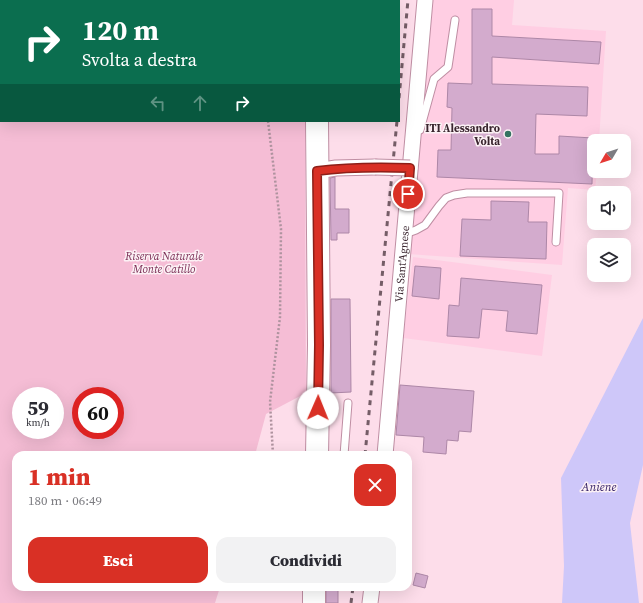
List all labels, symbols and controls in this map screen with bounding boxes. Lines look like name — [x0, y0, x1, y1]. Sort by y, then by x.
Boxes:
text: 120 m — [82, 11, 159, 49]
icon: right — [16, 16, 68, 68]
text: Svolta a destra — [82, 47, 197, 72]
icon: left — [147, 92, 169, 114]
icon: ahead — [189, 92, 211, 114]
icon: right — [231, 92, 253, 114]
place label: ITI Alessandro Volta — [425, 121, 500, 149]
marker: ITI Alessandro Volta — [503, 129, 513, 139]
north arrow — [587, 134, 631, 178]
map controls — [587, 134, 631, 282]
pin — [391, 177, 425, 211]
icon: arrive — [397, 183, 419, 205]
button: sound — [587, 186, 631, 230]
street label: Via Sant'Agnese — [391, 224, 413, 303]
button: layers — [587, 238, 631, 282]
park label: Riserva Naturale Monte Catillo — [124, 249, 203, 277]
speed limit sign: 60 — [72, 387, 124, 439]
position arrow — [297, 387, 339, 429]
text: 59 — [27, 394, 49, 422]
text: km/h — [26, 416, 50, 429]
text: 1 min — [28, 460, 91, 493]
button: close — [354, 464, 396, 506]
water label: Aniene — [581, 479, 616, 495]
text: 180 m · 06:49 — [28, 492, 102, 509]
button: Esci — [28, 537, 208, 583]
button: Condividi — [216, 537, 396, 583]

